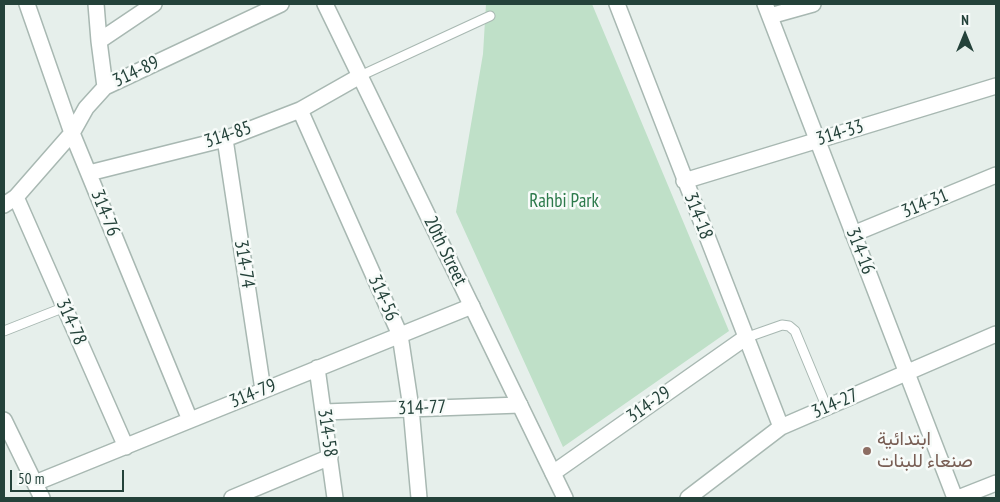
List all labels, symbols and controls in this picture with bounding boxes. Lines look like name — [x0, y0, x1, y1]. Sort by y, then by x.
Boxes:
north arrow — [940, 10, 990, 60]
text: N — [961, 11, 969, 29]
street label: 314-89 — [109, 51, 163, 93]
street label: 314-33 — [814, 115, 866, 151]
street label: 314-85 — [202, 117, 254, 153]
street label: 314-31 — [898, 184, 952, 224]
street label: 314-76 — [85, 186, 125, 240]
street label: 314-18 — [679, 189, 717, 243]
park label: Rahbi Park — [529, 191, 599, 213]
street label: 20th Street — [419, 213, 471, 289]
street label: 314-16 — [841, 224, 879, 278]
street label: 314-74 — [229, 238, 259, 290]
street label: 314-56 — [363, 271, 403, 325]
street label: 314-78 — [51, 295, 91, 349]
street label: 314-79 — [226, 374, 280, 414]
street label: 314-29 — [623, 382, 675, 428]
street label: 314-27 — [808, 384, 862, 424]
street label: 314-77 — [397, 396, 447, 420]
street label: 314-58 — [312, 408, 342, 458]
place label: ابتدائية صنعاء للبنات — [877, 429, 973, 473]
marker: ابتدائية صنعاء للبنات — [861, 445, 873, 457]
scale bar — [12, 460, 126, 492]
text: 50 m — [18, 469, 44, 488]

